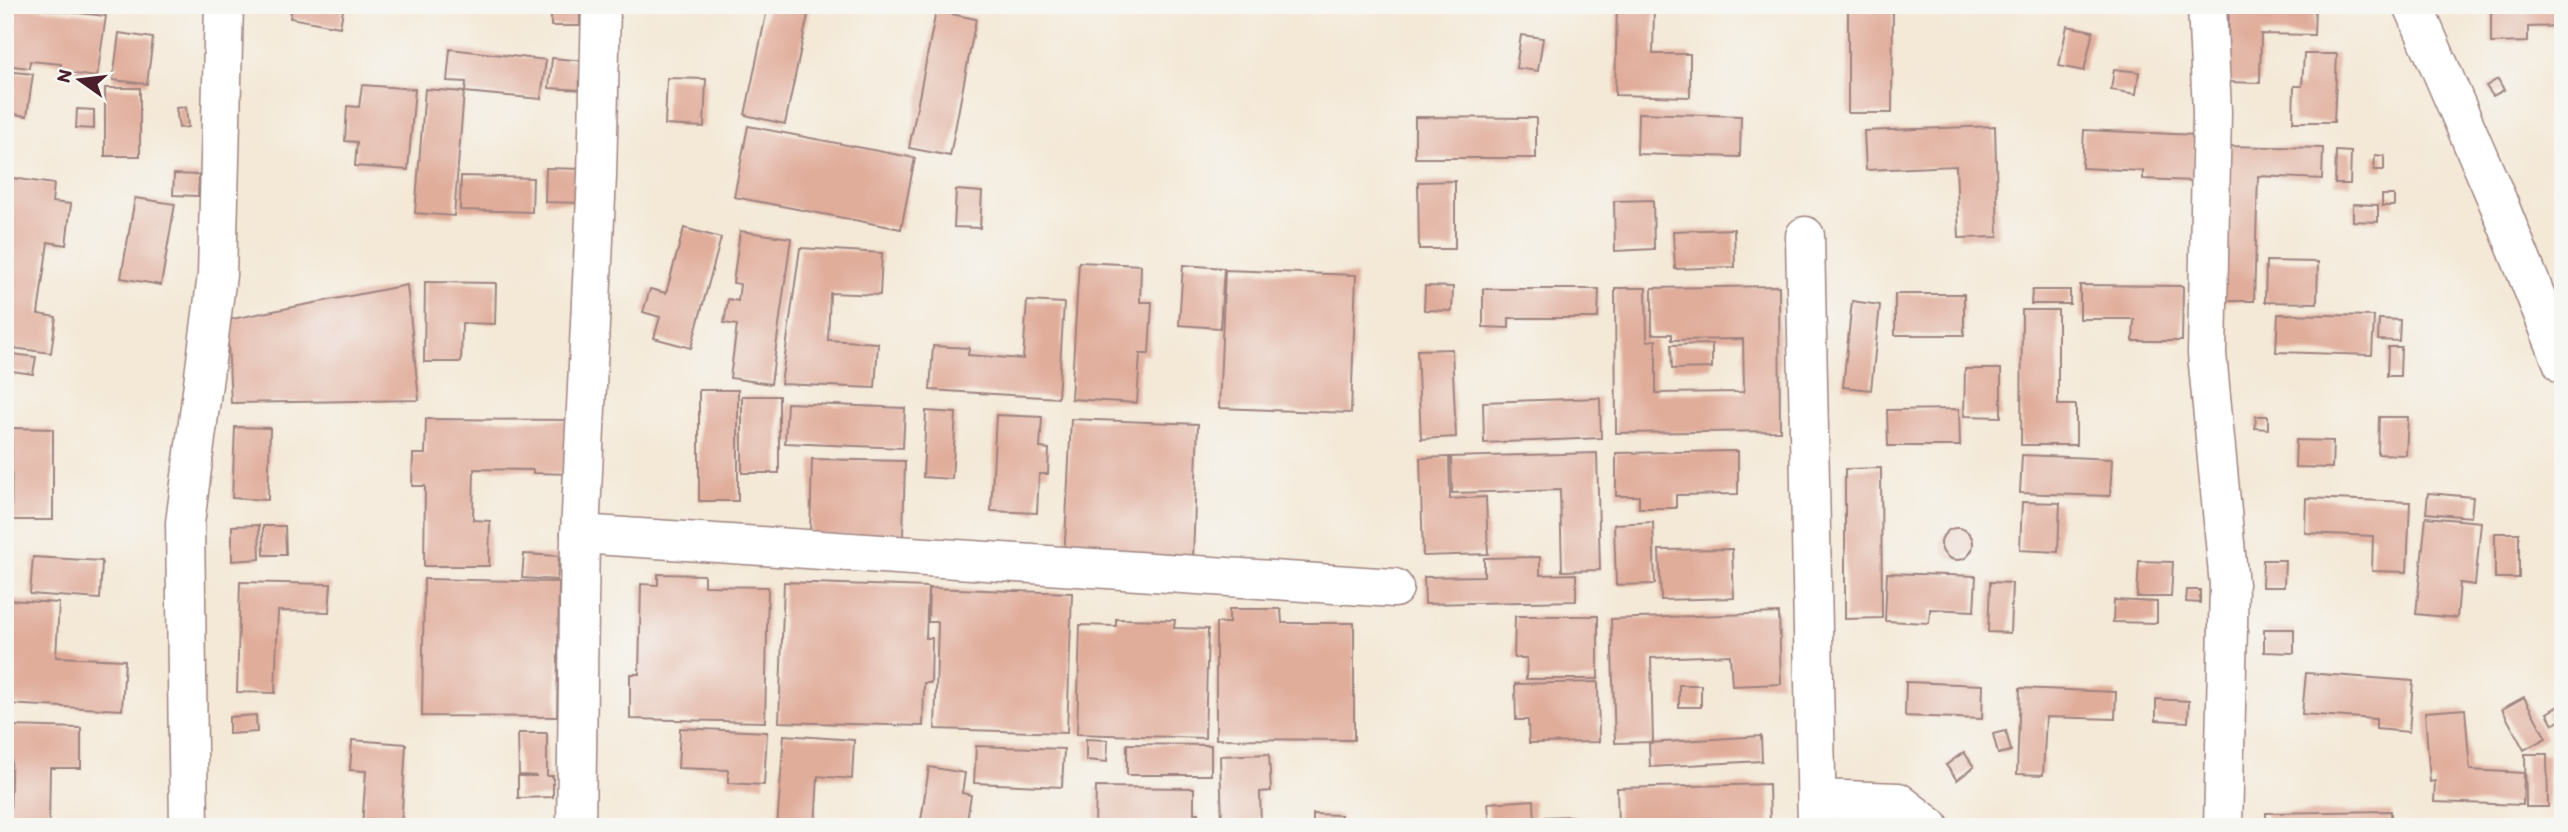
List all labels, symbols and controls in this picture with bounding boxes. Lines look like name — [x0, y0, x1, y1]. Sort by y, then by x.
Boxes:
north arrow — [46, 46, 116, 116]
text: N — [51, 67, 77, 85]

